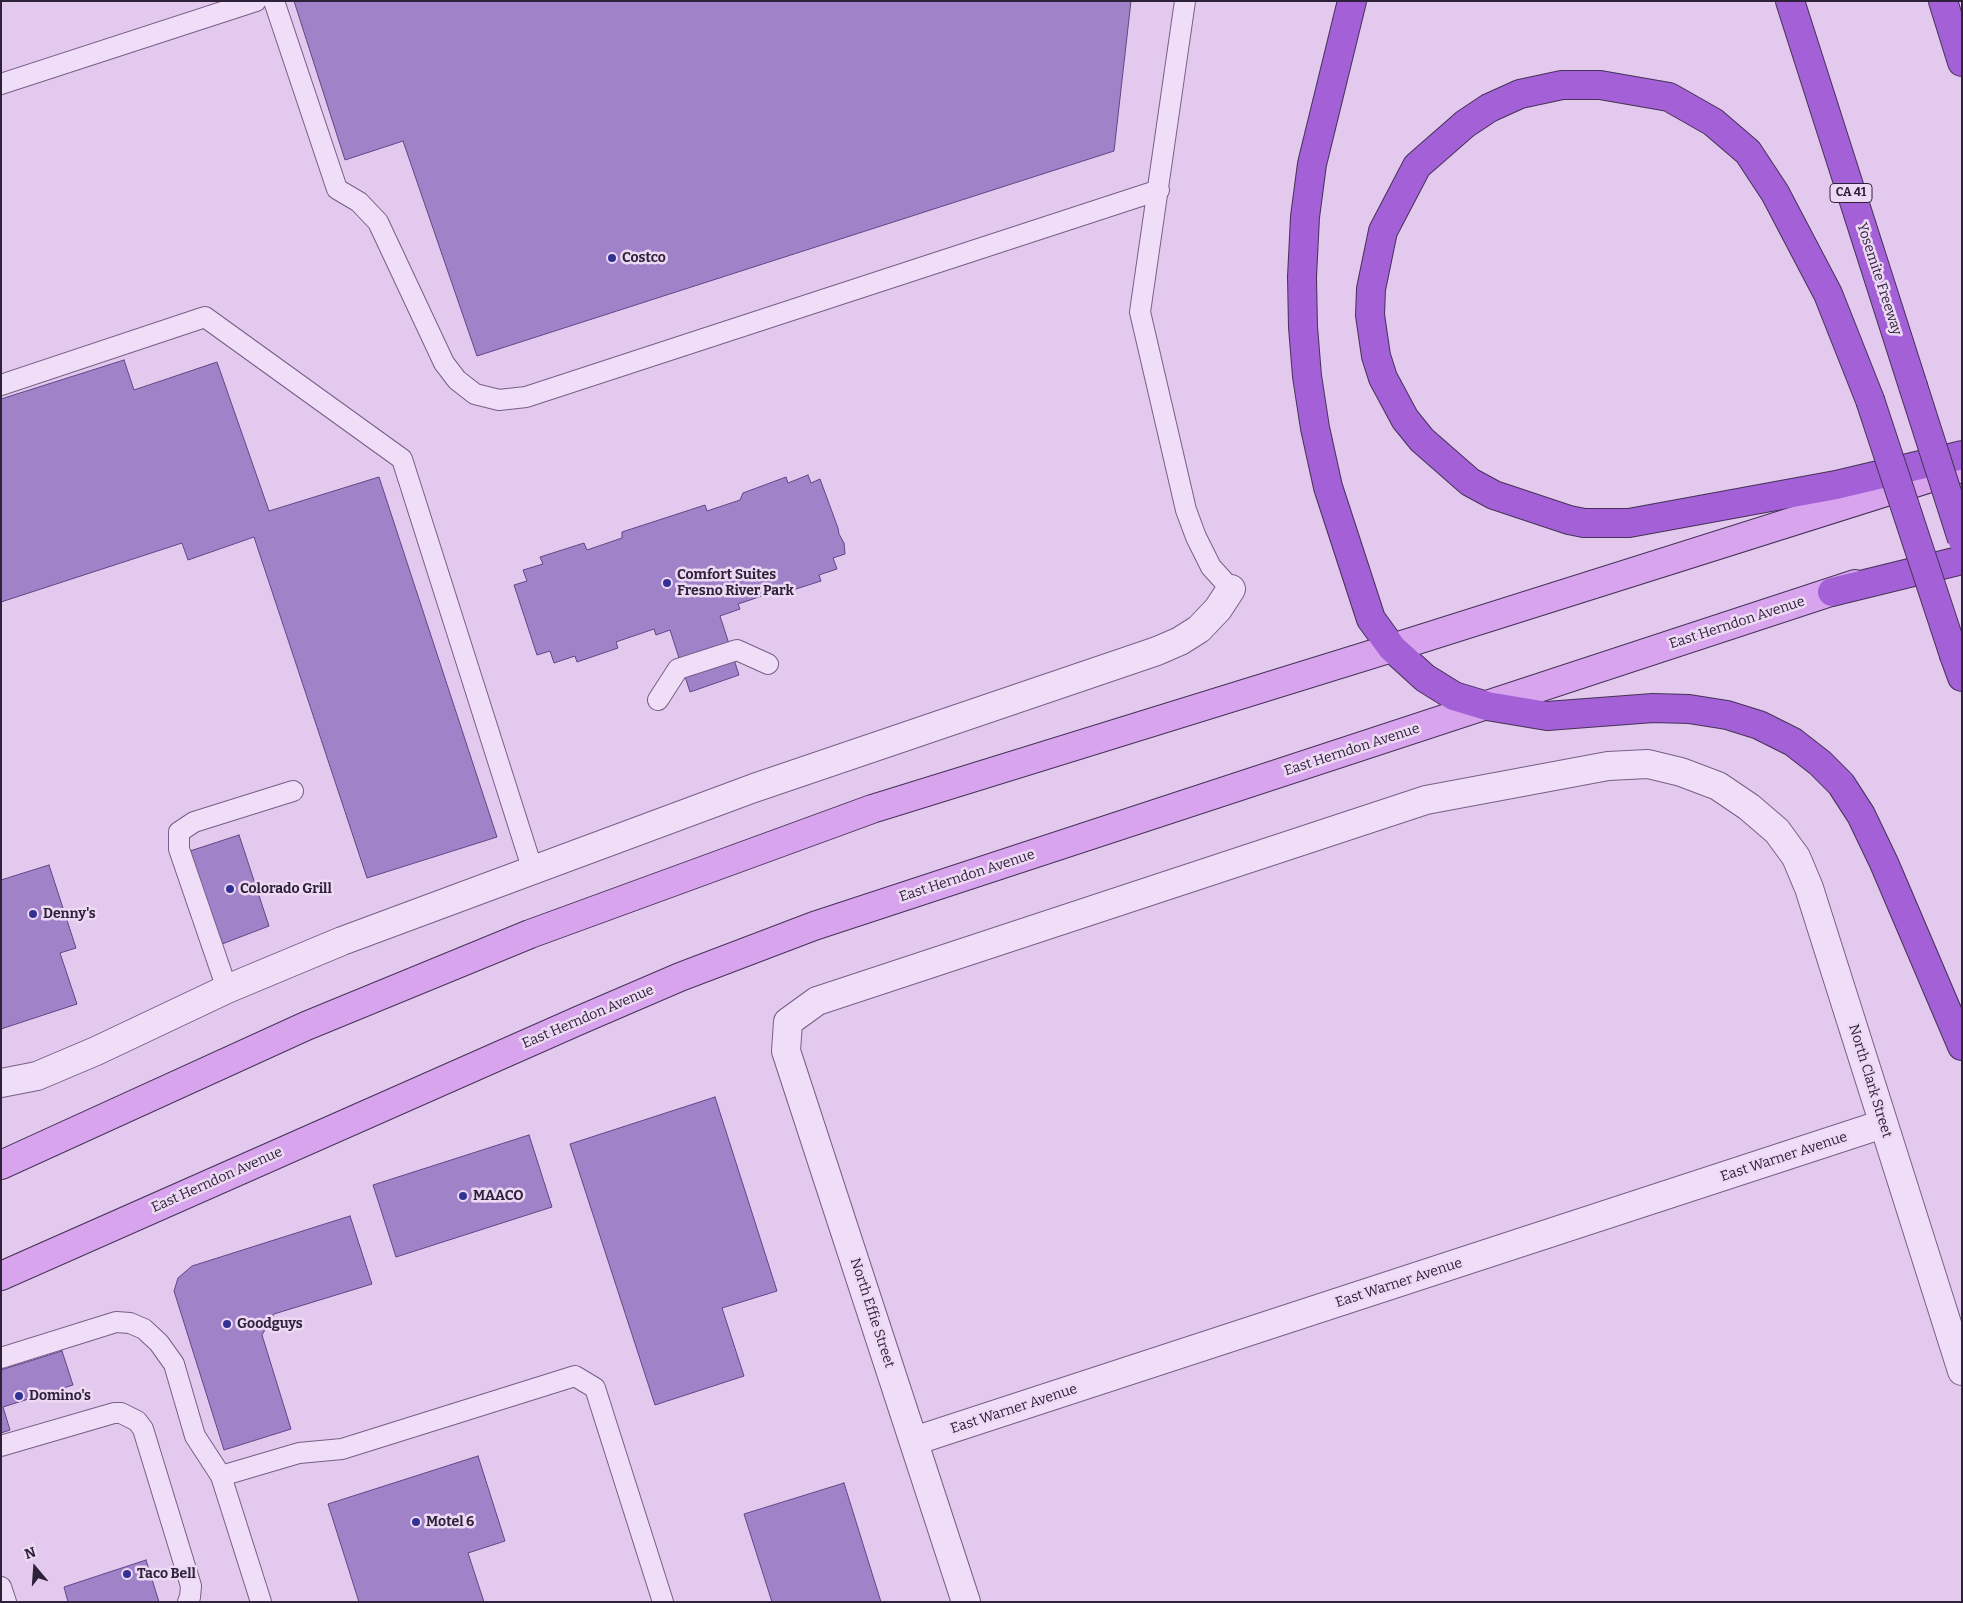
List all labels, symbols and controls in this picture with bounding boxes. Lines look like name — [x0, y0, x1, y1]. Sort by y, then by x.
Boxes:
road number: CA 41 — [1830, 184, 1872, 202]
street label: Yosemite Freeway — [1853, 221, 1905, 337]
place label: Costco — [622, 250, 666, 266]
marker: Costco — [606, 252, 618, 264]
place label: Comfort Suites Fresno River Park — [677, 567, 794, 600]
marker: Comfort Suites Fresno River Park — [661, 577, 673, 589]
street label: East Herndon Avenue — [1667, 593, 1807, 653]
street label: East Herndon Avenue — [1282, 720, 1422, 780]
street label: East Herndon Avenue — [897, 846, 1037, 906]
place label: Colorado Grill — [240, 881, 332, 897]
marker: Colorado Grill — [224, 883, 236, 895]
place label: Denny's — [43, 906, 96, 922]
marker: Denny's — [27, 908, 39, 920]
street label: East Herndon Avenue — [520, 982, 656, 1052]
street label: North Clark Street — [1845, 1022, 1895, 1140]
street label: East Warner Avenue — [1719, 1129, 1849, 1185]
street label: East Herndon Avenue — [149, 1144, 285, 1216]
place label: MAACO — [473, 1188, 523, 1204]
marker: MAACO — [457, 1190, 469, 1202]
street label: East Warner Avenue — [1334, 1255, 1464, 1311]
street label: North Effie Street — [846, 1256, 898, 1370]
place label: Goodguys — [237, 1316, 303, 1332]
marker: Goodguys — [221, 1318, 233, 1330]
street label: East Warner Avenue — [949, 1381, 1079, 1437]
place label: Domino's — [29, 1388, 91, 1404]
marker: Domino's — [13, 1390, 25, 1402]
place label: Motel 6 — [426, 1514, 474, 1530]
marker: Motel 6 — [410, 1516, 422, 1528]
north arrow — [10, 1543, 60, 1593]
text: N — [22, 1544, 38, 1563]
place label: Taco Bell — [137, 1566, 196, 1582]
marker: Taco Bell — [121, 1568, 133, 1580]

